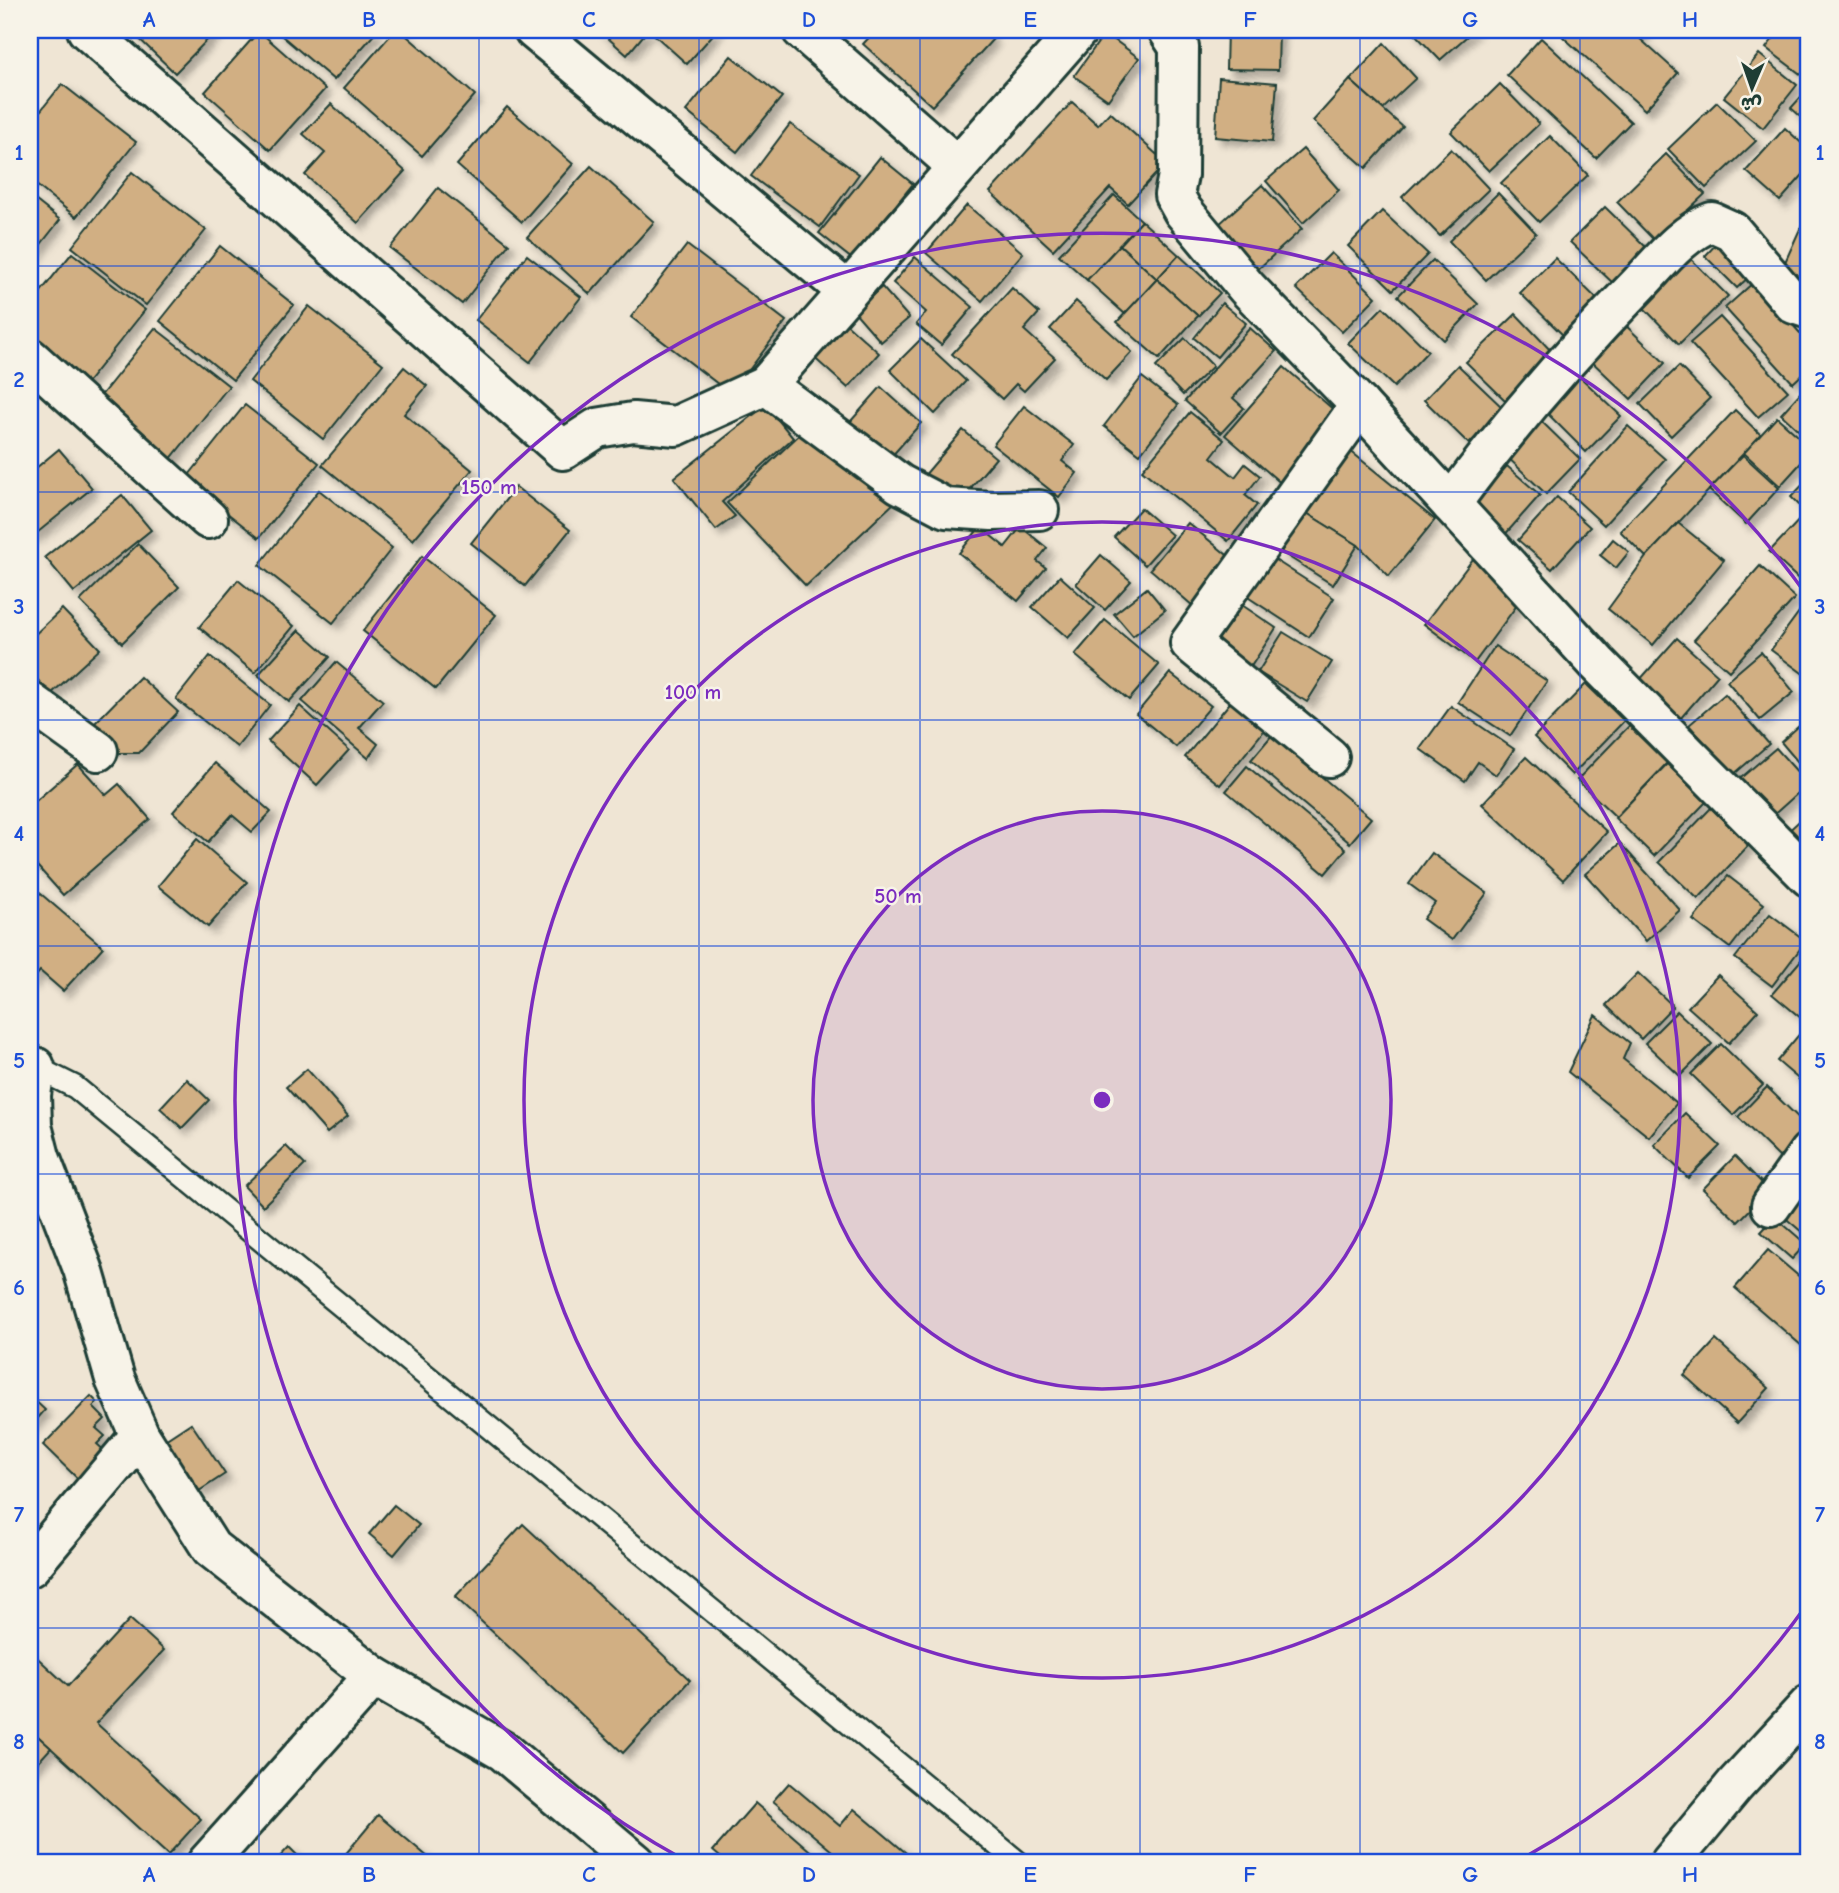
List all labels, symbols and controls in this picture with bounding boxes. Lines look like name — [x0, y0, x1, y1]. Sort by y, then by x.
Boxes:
text: A — [143, 6, 156, 33]
text: B — [362, 6, 376, 33]
text: C — [582, 6, 596, 33]
text: D — [802, 6, 816, 33]
text: E — [1023, 6, 1037, 33]
text: F — [1243, 6, 1257, 33]
text: G — [1462, 6, 1478, 33]
text: H — [1682, 6, 1698, 33]
north arrow — [1716, 52, 1786, 122]
text: ش — [1741, 93, 1762, 115]
text: 1 — [14, 139, 24, 166]
text: 1 — [1815, 139, 1825, 166]
text: 2 — [13, 366, 25, 393]
text: 2 — [1814, 366, 1826, 393]
text: 150 m — [461, 475, 517, 499]
text: 3 — [13, 593, 25, 620]
text: 3 — [1814, 593, 1826, 620]
text: 100 m — [665, 680, 721, 704]
text: 4 — [14, 820, 25, 847]
text: 4 — [1815, 820, 1826, 847]
text: 50 m — [874, 884, 922, 908]
text: 5 — [13, 1047, 25, 1074]
text: 5 — [1814, 1047, 1826, 1074]
centre of rings — [1090, 1088, 1114, 1112]
text: 6 — [13, 1274, 25, 1301]
text: 6 — [1814, 1274, 1826, 1301]
text: 7 — [14, 1501, 25, 1528]
text: 7 — [1815, 1501, 1826, 1528]
text: 8 — [13, 1728, 25, 1755]
text: 8 — [1814, 1728, 1826, 1755]
text: A — [143, 1861, 156, 1888]
text: B — [362, 1861, 376, 1888]
text: C — [582, 1861, 596, 1888]
text: D — [802, 1861, 816, 1888]
text: E — [1023, 1861, 1037, 1888]
text: F — [1243, 1861, 1257, 1888]
text: G — [1462, 1861, 1478, 1888]
text: H — [1682, 1861, 1698, 1888]

